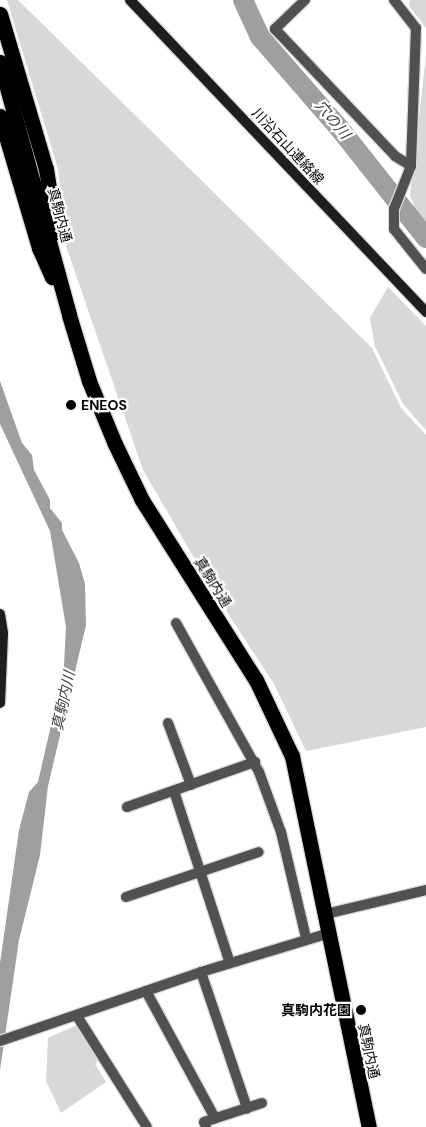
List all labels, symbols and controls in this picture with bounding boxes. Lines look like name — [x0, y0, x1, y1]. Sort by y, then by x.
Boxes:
water label: 穴の川 — [311, 97, 353, 143]
street label: 川沿石山連絡線 — [248, 104, 328, 188]
street label: 真駒内通 — [45, 186, 75, 244]
place label: ENEOS — [81, 397, 127, 413]
marker: ENEOS — [65, 399, 77, 411]
street label: 真駒内通 — [191, 554, 235, 610]
water label: 真駒内川 — [49, 670, 79, 732]
place label: 真駒内花園 — [281, 1002, 351, 1018]
marker: 真駒内花園 — [355, 1004, 367, 1016]
street label: 真駒内通 — [355, 1022, 383, 1080]

